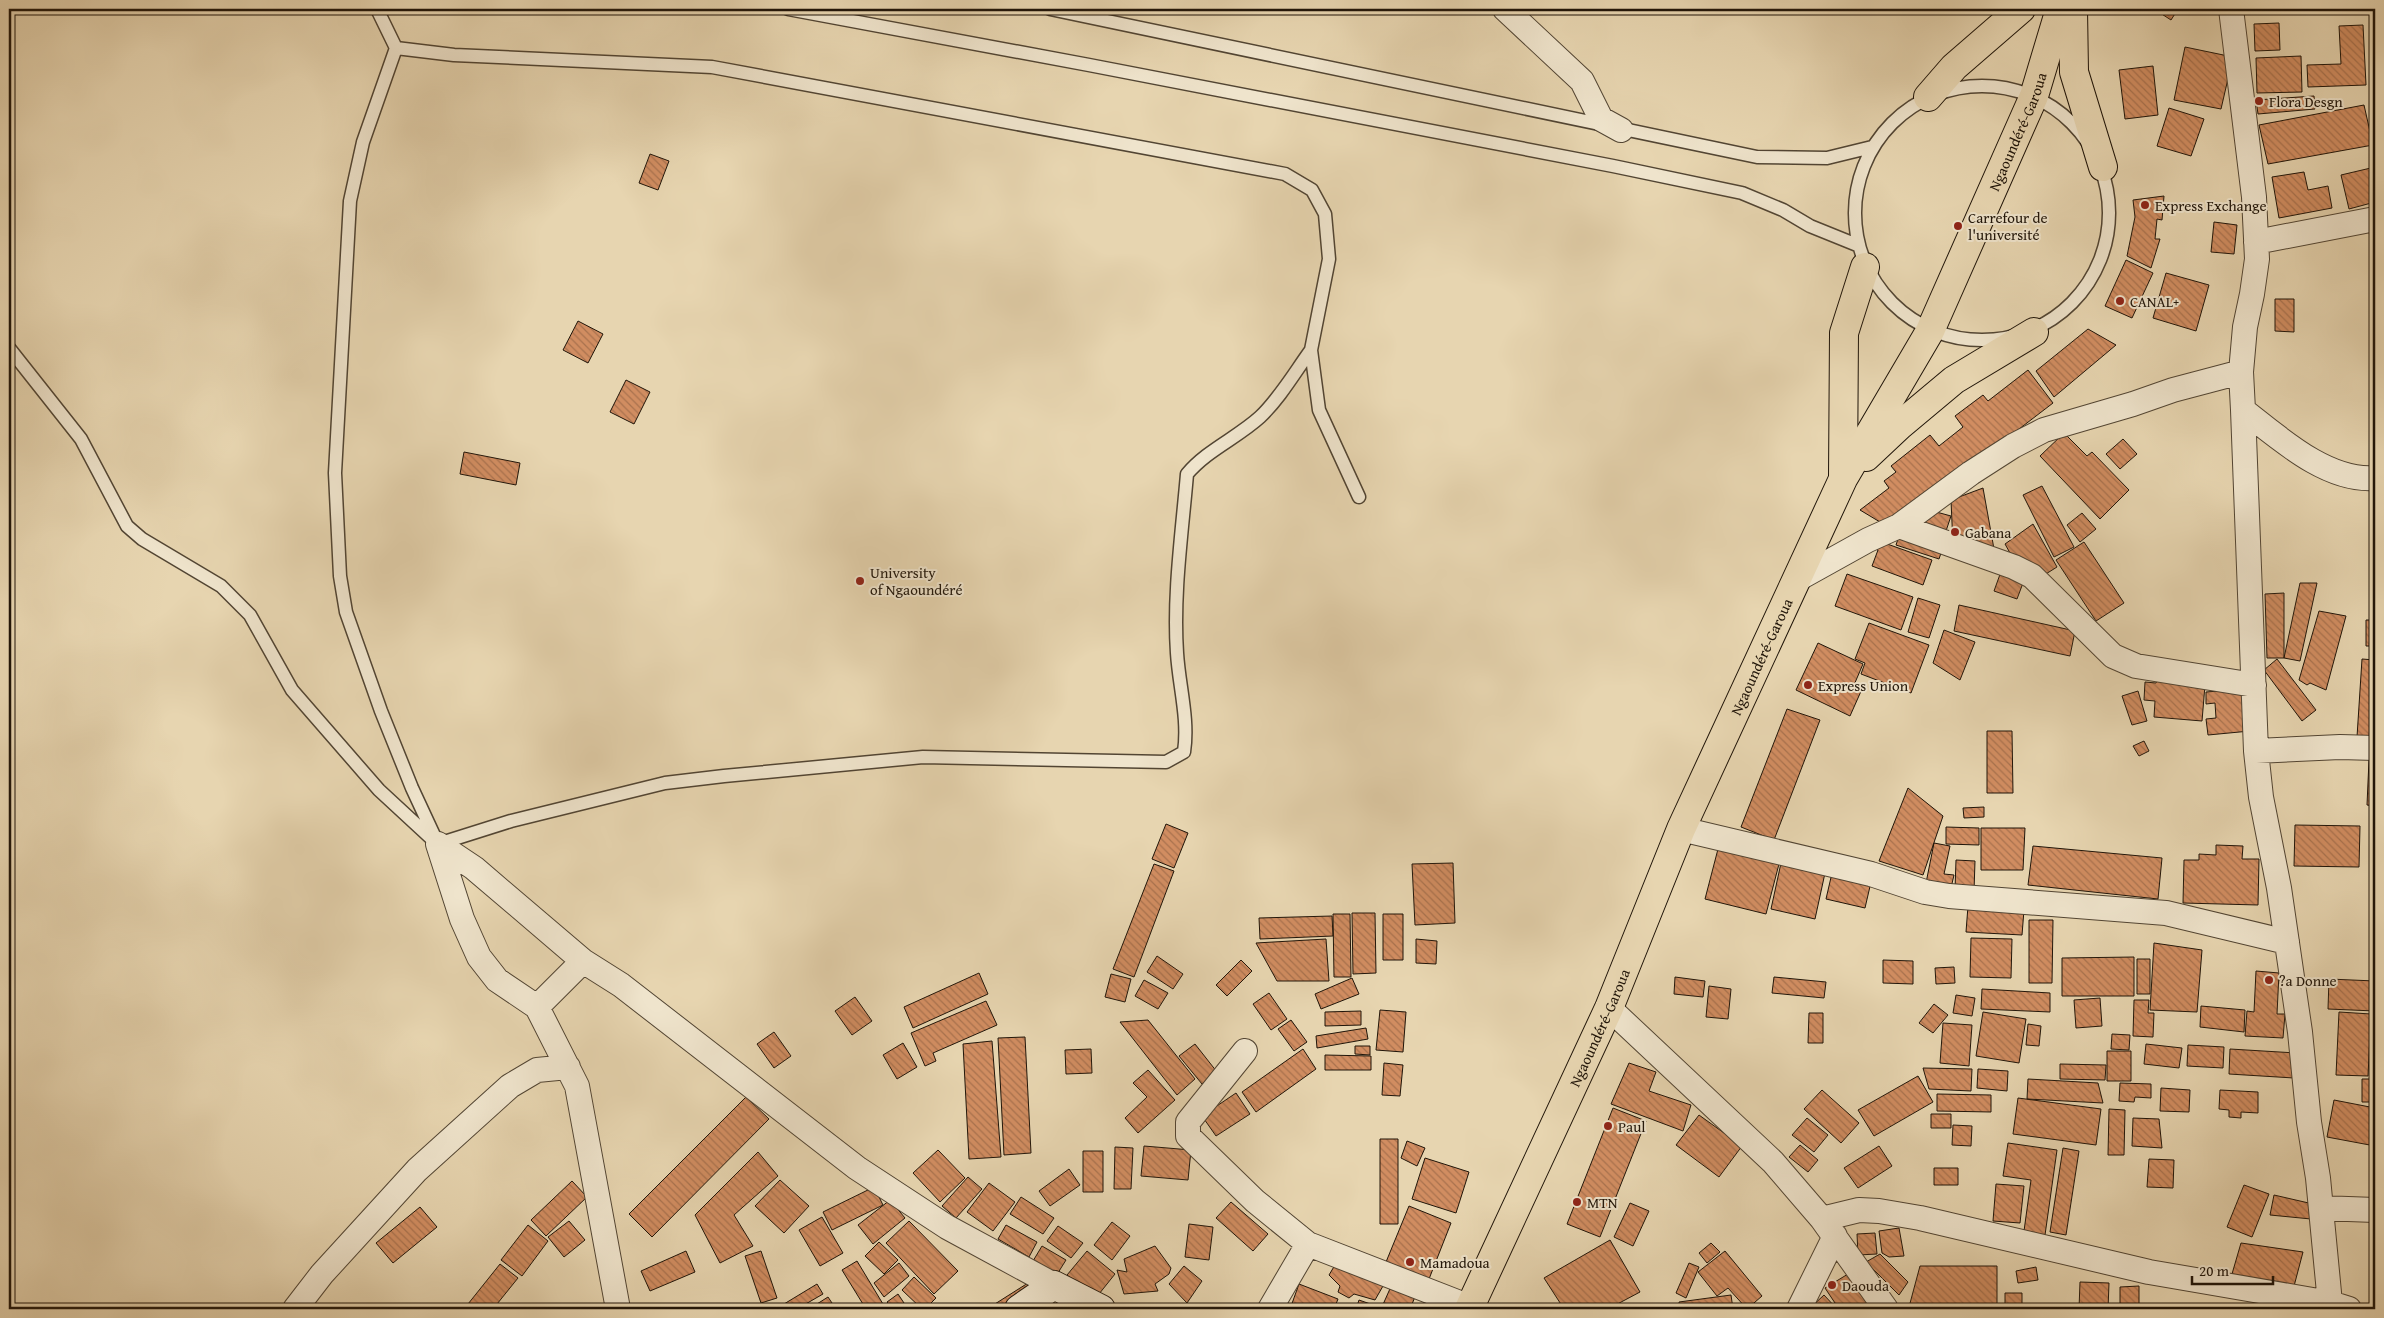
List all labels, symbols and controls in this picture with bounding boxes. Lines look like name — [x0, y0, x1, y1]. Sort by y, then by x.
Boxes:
street label: Ngaoundéré-Garoua — [1983, 70, 2051, 194]
place label: Flora Desgn — [2269, 91, 2343, 112]
marker: Flora Desgn — [2253, 95, 2265, 107]
place label: Express Exchange — [2155, 195, 2267, 216]
marker: Express Exchange — [2139, 199, 2151, 211]
place label: Carrefour de l'université — [1968, 207, 2048, 245]
marker: Carrefour de l'université — [1952, 220, 1964, 232]
place label: CANAL+ — [2130, 291, 2179, 312]
marker: CANAL+ — [2114, 295, 2126, 307]
place label: Gabana — [1965, 522, 2011, 543]
marker: Gabana — [1949, 526, 1961, 538]
place label: University of Ngaoundéré — [870, 562, 963, 600]
marker: University of Ngaoundéré — [854, 575, 866, 587]
street label: Ngaoundéré-Garoua — [1725, 595, 1797, 718]
place label: Express Union — [1818, 675, 1909, 696]
marker: Express Union — [1802, 679, 1814, 691]
street label: Ngaoundéré-Garoua — [1563, 966, 1634, 1090]
place label: ?a Donne — [2279, 970, 2337, 991]
marker: ?a Donne — [2263, 974, 2275, 986]
place label: Paul — [1618, 1116, 1645, 1137]
marker: Paul — [1602, 1120, 1614, 1132]
place label: MTN — [1587, 1192, 1618, 1213]
marker: MTN — [1571, 1196, 1583, 1208]
place label: Mamadoua — [1420, 1252, 1490, 1273]
scale bar — [2192, 1253, 2273, 1285]
marker: Mamadoua — [1404, 1256, 1416, 1268]
text: 20 m — [2199, 1260, 2230, 1281]
place label: Daouda — [1842, 1275, 1889, 1296]
marker: Daouda — [1826, 1279, 1838, 1291]

